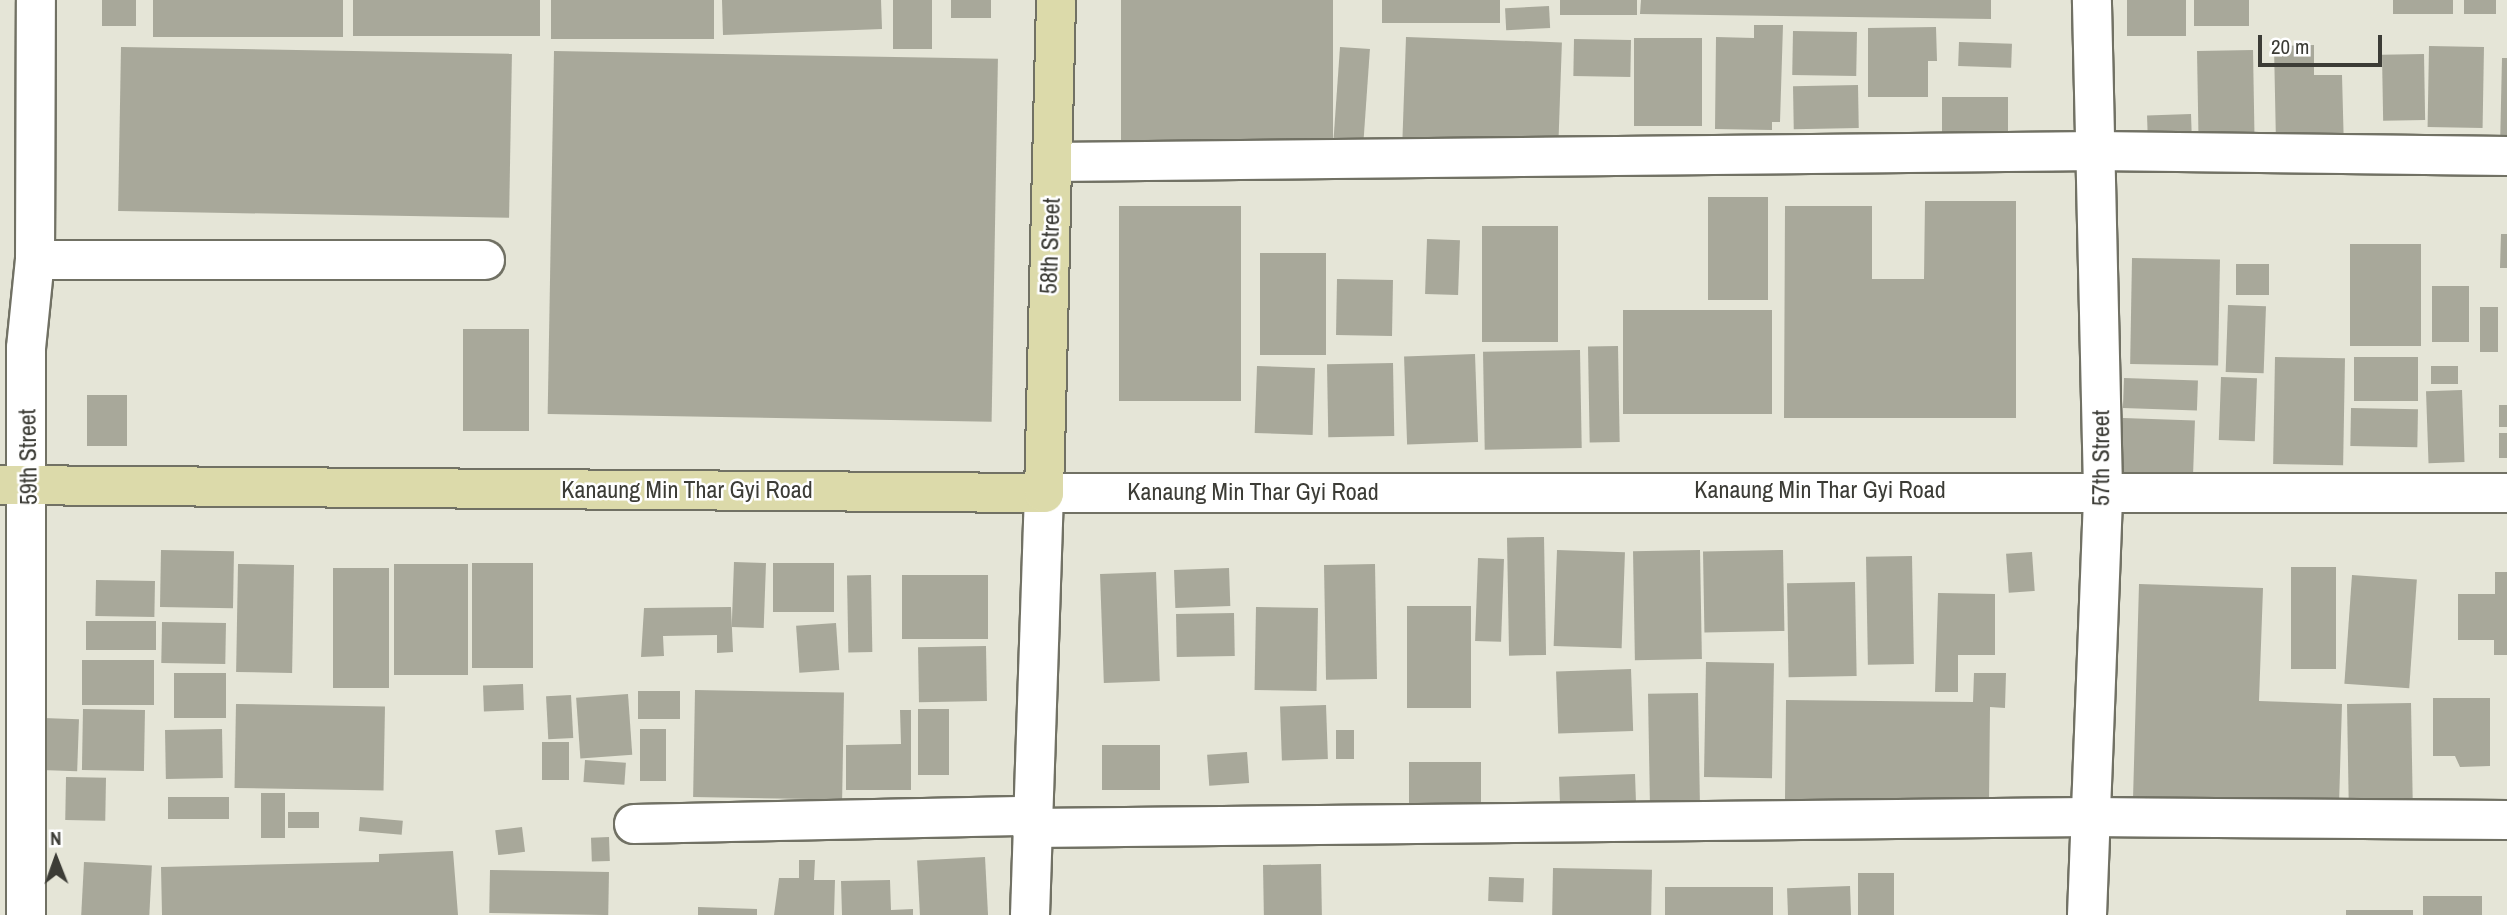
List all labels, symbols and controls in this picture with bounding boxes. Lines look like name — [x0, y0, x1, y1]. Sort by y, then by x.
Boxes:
scale bar — [2262, 21, 2386, 65]
text: 20 m — [2271, 32, 2309, 61]
street label: 58th Street — [1034, 197, 1066, 295]
street label: 59th Street — [13, 409, 43, 505]
street label: 57th Street — [2087, 410, 2115, 506]
street label: Kanaung Min Thar Gyi Road — [561, 476, 813, 504]
street label: Kanaung Min Thar Gyi Road — [1694, 476, 1946, 504]
street label: Kanaung Min Thar Gyi Road — [1127, 478, 1379, 506]
north arrow — [21, 824, 91, 894]
text: N — [50, 825, 61, 851]

